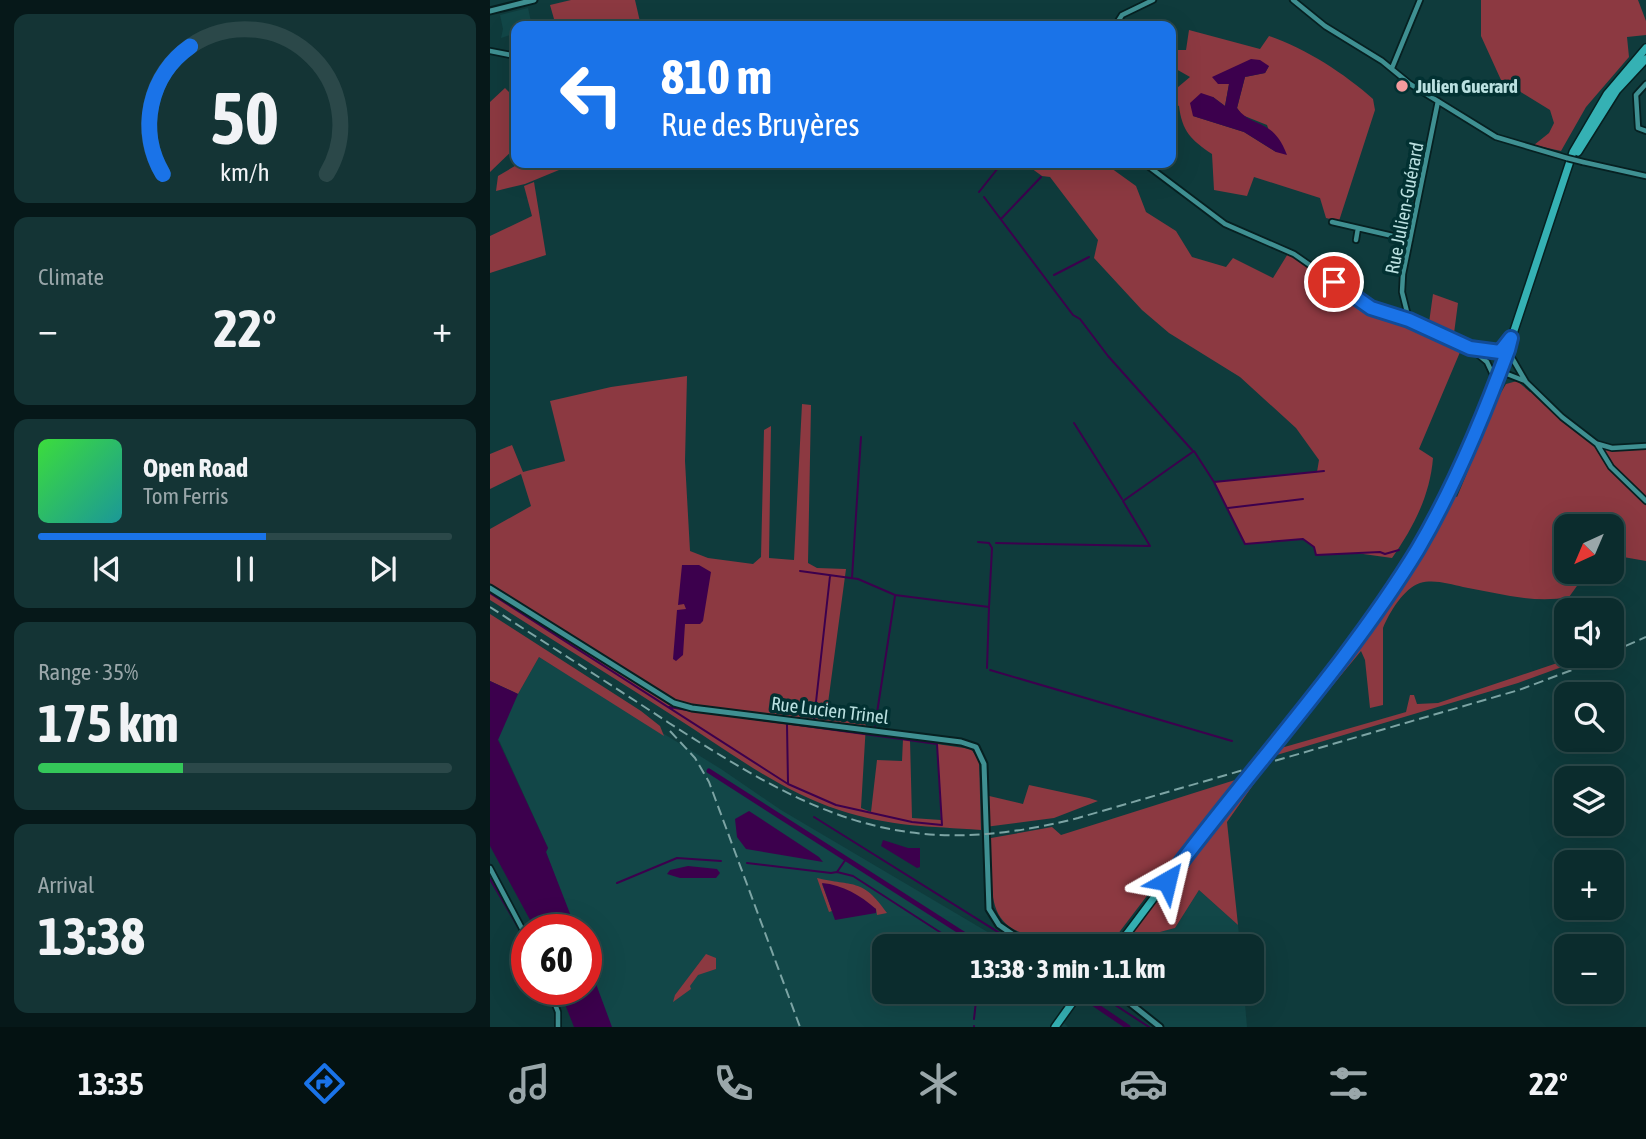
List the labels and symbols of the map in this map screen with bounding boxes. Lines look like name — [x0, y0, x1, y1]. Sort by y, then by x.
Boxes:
place label: Julien Guerard — [1415, 75, 1518, 97]
marker: Julien Guerard — [1394, 78, 1410, 94]
street label: Rue Julien-Guérard — [1380, 140, 1428, 276]
pin — [1304, 252, 1364, 312]
north arrow — [1554, 514, 1624, 584]
street label: Rue Lucien Trinel — [770, 692, 890, 728]
position arrow — [1130, 844, 1204, 918]
speed limit sign: 60 — [511, 914, 602, 1005]

